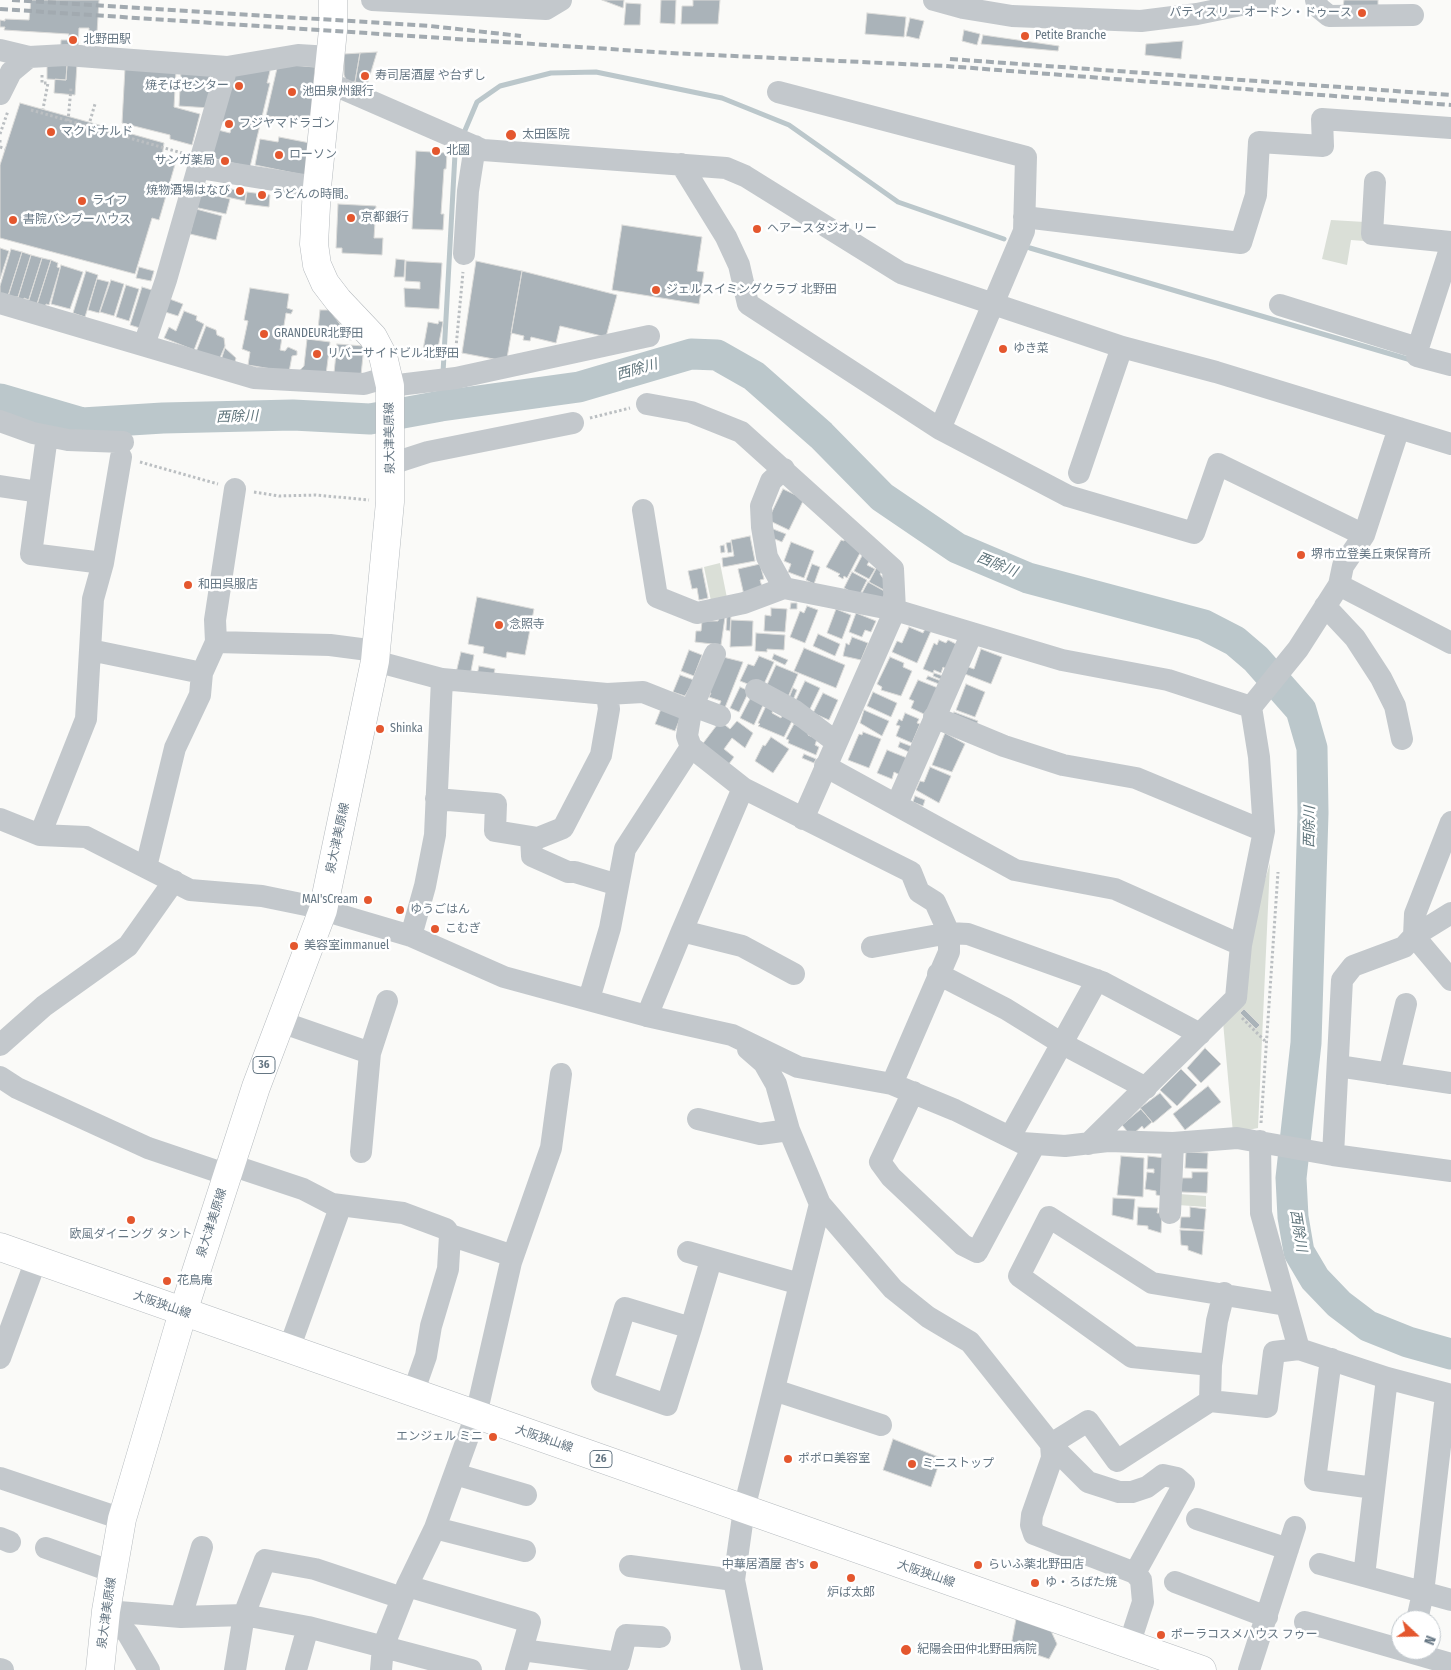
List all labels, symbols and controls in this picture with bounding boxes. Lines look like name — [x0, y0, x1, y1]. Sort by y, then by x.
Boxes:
place label: パティスリー オードン・ドゥース — [1169, 6, 1352, 20]
marker: パティスリー オードン・ドゥース — [1356, 7, 1368, 19]
place label: Petite Branche — [1035, 29, 1106, 43]
marker: Petite Branche — [1019, 30, 1031, 42]
place label: 北野田駅 — [83, 33, 131, 47]
marker: 北野田駅 — [67, 34, 79, 46]
place label: 寿司居酒屋 や台ずし — [375, 69, 486, 83]
marker: 寿司居酒屋 や台ずし — [359, 70, 371, 82]
place label: 焼そばセンター — [145, 79, 229, 93]
marker: 焼そばセンター — [233, 80, 245, 92]
place label: 池田泉州銀行 — [302, 85, 374, 99]
marker: 池田泉州銀行 — [286, 86, 298, 98]
place label: フジヤマドラゴン — [239, 117, 335, 131]
marker: フジヤマドラゴン — [223, 118, 235, 130]
place label: マクドナルド — [61, 125, 133, 139]
marker: マクドナルド — [45, 126, 57, 138]
marker: 太田医院 — [504, 128, 518, 142]
place label: 太田医院 — [522, 128, 570, 142]
place label: 北國 — [446, 144, 470, 158]
marker: 北國 — [430, 145, 442, 157]
place label: ローソン — [289, 148, 337, 162]
marker: ローソン — [273, 149, 285, 161]
place label: サンガ薬局 — [155, 154, 215, 168]
marker: サンガ薬局 — [219, 155, 231, 167]
place label: 焼物酒場はなび — [146, 184, 230, 198]
marker: 焼物酒場はなび — [234, 185, 246, 197]
place label: うどんの時間。 — [272, 188, 356, 202]
marker: うどんの時間。 — [256, 189, 268, 201]
place label: ライフ — [92, 194, 128, 208]
marker: ライフ — [76, 195, 88, 207]
place label: 京都銀行 — [361, 211, 409, 225]
marker: 京都銀行 — [345, 212, 357, 224]
place label: 書院バンブーハウス — [23, 213, 131, 227]
marker: 書院バンブーハウス — [7, 214, 19, 226]
place label: ヘアースタジオ リー — [767, 222, 877, 236]
marker: ヘアースタジオ リー — [751, 223, 763, 235]
place label: ジェルスイミングクラブ 北野田 — [666, 283, 837, 297]
marker: ジェルスイミングクラブ 北野田 — [650, 284, 662, 296]
place label: GRANDEUR北野田 — [274, 327, 363, 341]
marker: GRANDEUR北野田 — [258, 328, 270, 340]
place label: ゆき菜 — [1013, 342, 1049, 356]
marker: ゆき菜 — [997, 343, 1009, 355]
place label: リバーサイドビル北野田 — [327, 347, 459, 361]
marker: リバーサイドビル北野田 — [311, 348, 323, 360]
water label: 西除川 — [614, 356, 660, 384]
street label: 泉大津美原線 — [382, 402, 398, 474]
water label: 西除川 — [216, 408, 258, 426]
place label: 堺市立登美丘東保育所 — [1311, 548, 1431, 562]
water label: 西除川 — [974, 549, 1020, 581]
marker: 堺市立登美丘東保育所 — [1295, 549, 1307, 561]
place label: 和田呉服店 — [198, 578, 258, 592]
marker: 和田呉服店 — [182, 579, 194, 591]
place label: 念照寺 — [509, 618, 545, 632]
marker: 念照寺 — [493, 619, 505, 631]
place label: Shinka — [390, 722, 423, 736]
marker: Shinka — [374, 723, 386, 735]
street label: 泉大津美原線 — [323, 801, 353, 875]
water label: 西除川 — [1301, 806, 1319, 848]
place label: MAI'sCream — [302, 893, 358, 907]
marker: MAI'sCream — [362, 894, 374, 906]
place label: ゆうごはん — [410, 903, 470, 917]
marker: ゆうごはん — [394, 904, 406, 916]
place label: こむぎ — [445, 922, 481, 936]
marker: こむぎ — [429, 923, 441, 935]
place label: 美容室immanuel — [304, 939, 389, 953]
marker: 美容室immanuel — [288, 940, 300, 952]
road number: 36 — [253, 1056, 275, 1074]
street label: 泉大津美原線 — [194, 1187, 230, 1259]
water label: 西除川 — [1286, 1209, 1310, 1253]
marker: 欧風ダイニング タント — [125, 1214, 137, 1226]
place label: 欧風ダイニング タント — [70, 1228, 192, 1242]
place label: 花鳥庵 — [177, 1274, 213, 1288]
marker: 花鳥庵 — [161, 1275, 173, 1287]
street label: 大阪狭山線 — [131, 1288, 193, 1322]
street label: 大阪狭山線 — [513, 1422, 575, 1456]
place label: エンジェル ミニ — [396, 1430, 483, 1444]
marker: エンジェル ミニ — [487, 1431, 499, 1443]
road number: 26 — [590, 1450, 612, 1468]
place label: ポポロ美容室 — [798, 1452, 870, 1466]
marker: ポポロ美容室 — [782, 1453, 794, 1465]
place label: ミニストップ — [922, 1457, 994, 1471]
marker: ミニストップ — [906, 1458, 918, 1470]
street label: 大阪狭山線 — [895, 1557, 957, 1591]
place label: 中華居酒屋 杏's — [722, 1558, 804, 1572]
place label: らいふ薬北野田店 — [988, 1558, 1084, 1572]
marker: 中華居酒屋 杏's — [808, 1559, 820, 1571]
marker: らいふ薬北野田店 — [972, 1559, 984, 1571]
marker: 炉ば太郎 — [845, 1572, 857, 1584]
street label: 泉大津美原線 — [95, 1576, 119, 1650]
place label: ゆ・ろばた焼 — [1045, 1576, 1117, 1590]
marker: ゆ・ろばた焼 — [1029, 1577, 1041, 1589]
place label: 炉ば太郎 — [827, 1586, 875, 1600]
north arrow — [1391, 1610, 1441, 1660]
place label: ポーラコスメハウス フゥー — [1171, 1628, 1318, 1642]
marker: ポーラコスメハウス フゥー — [1155, 1629, 1167, 1641]
text: N — [1420, 1633, 1439, 1647]
marker: 紀陽会田仲北野田病院 — [899, 1643, 913, 1657]
place label: 紀陽会田仲北野田病院 — [917, 1643, 1037, 1657]

